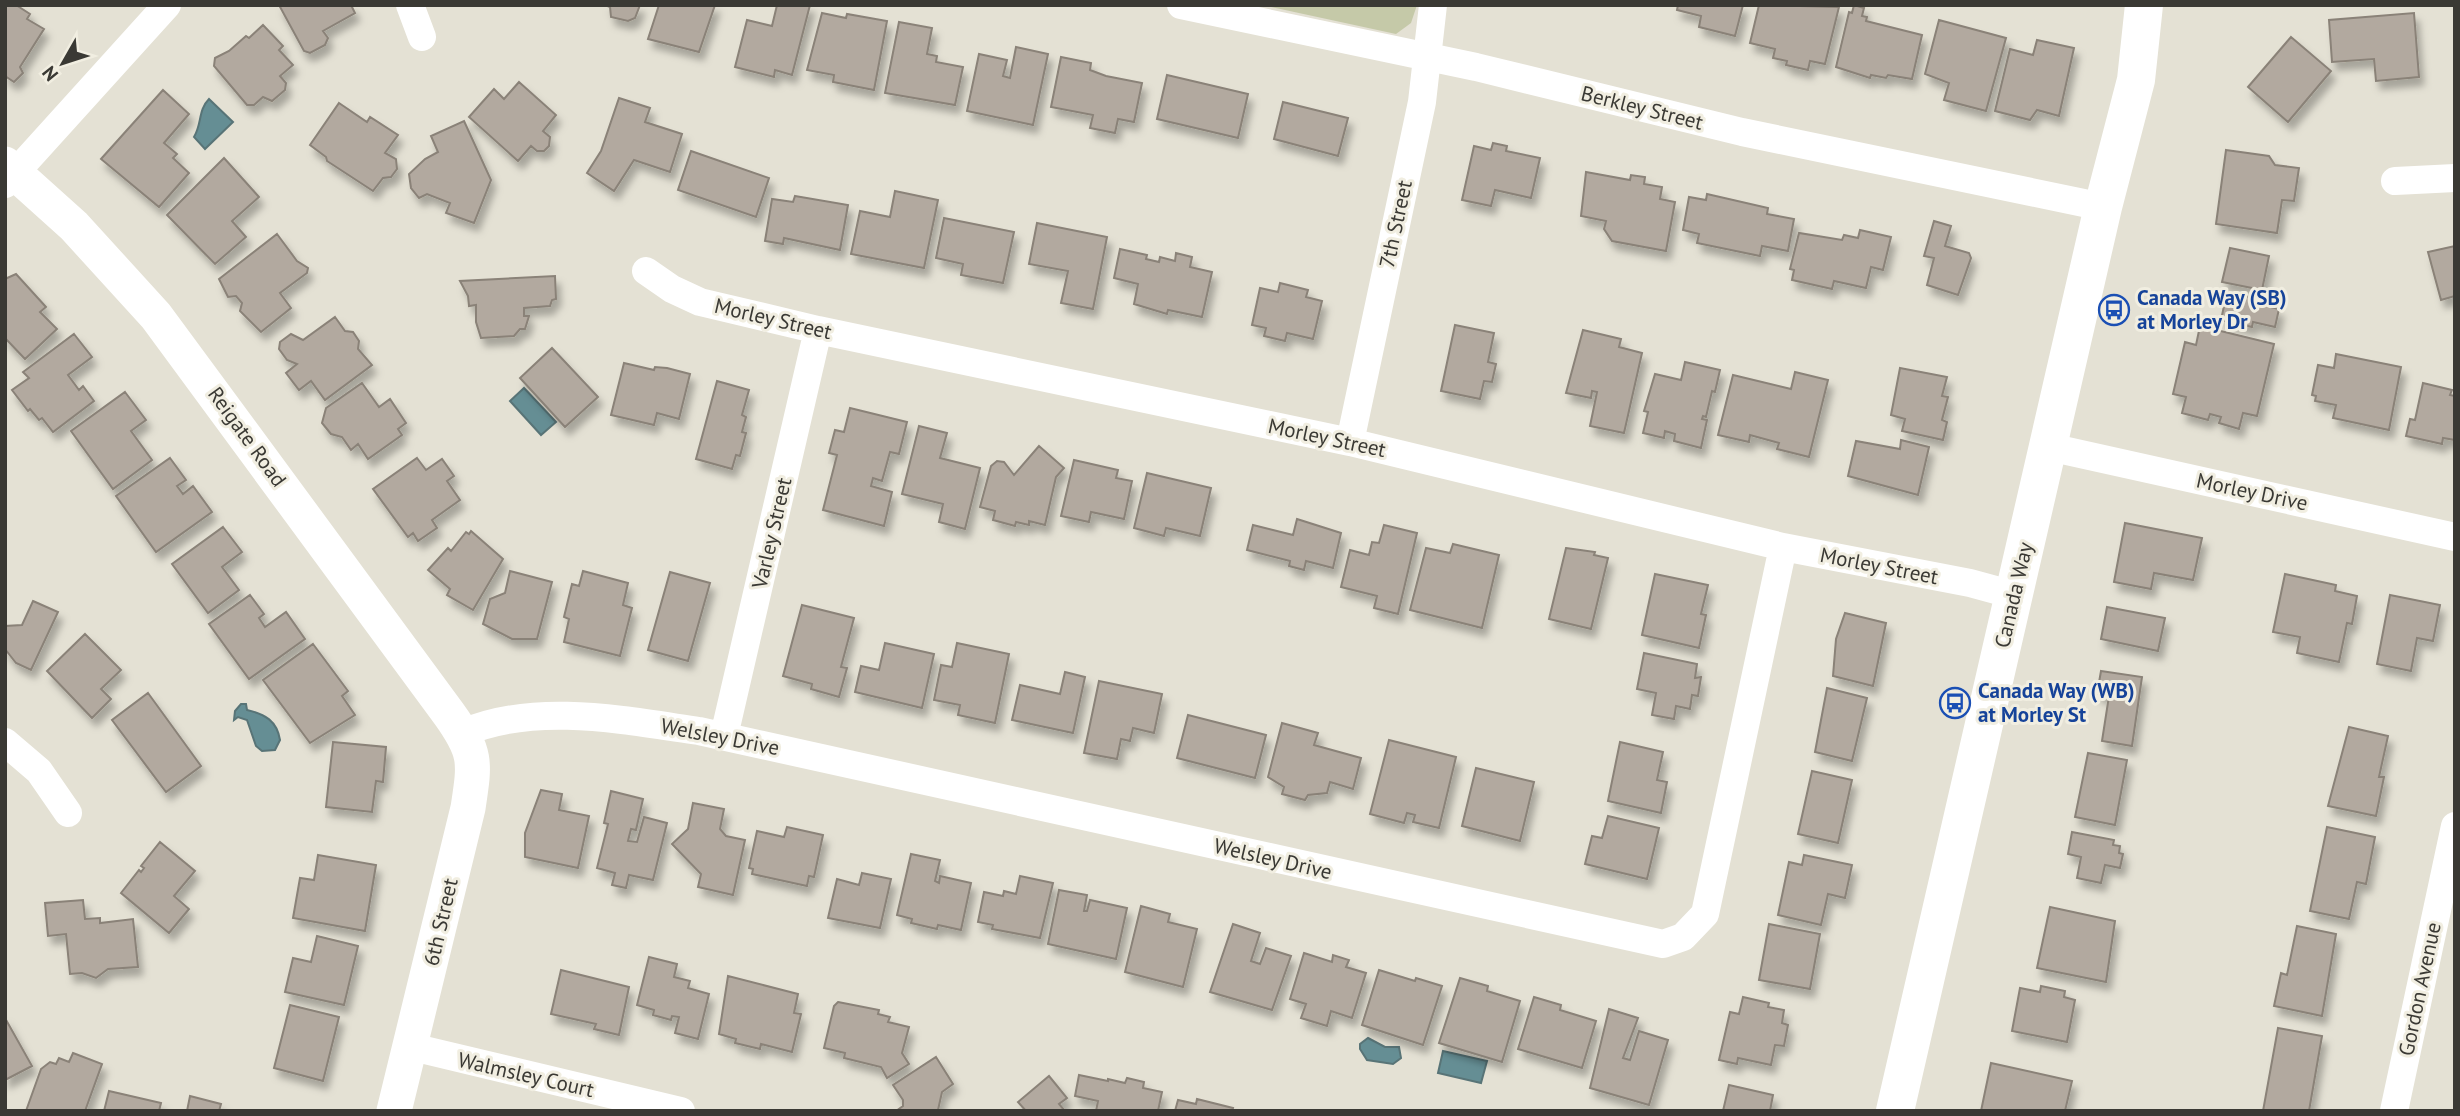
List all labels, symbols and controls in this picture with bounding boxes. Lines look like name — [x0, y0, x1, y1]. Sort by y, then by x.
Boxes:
north arrow — [28, 28, 98, 98]
text: N — [37, 61, 63, 86]
street label: Berkley Street — [1578, 79, 1706, 136]
street label: 7th Street — [1373, 178, 1418, 270]
place label: Canada Way (SB) at Morley Dr — [2137, 284, 2287, 335]
street label: Morley Street — [712, 292, 834, 345]
bus stop icon: Canada Way (SB) at Morley Dr — [2097, 293, 2131, 327]
street label: Reigate Road — [202, 381, 293, 492]
street label: Morley Street — [1266, 412, 1388, 463]
street label: Morley Drive — [2194, 467, 2310, 516]
street label: Varley Street — [745, 475, 797, 592]
street label: Canada Way — [1988, 539, 2039, 650]
street label: Morley Street — [1818, 541, 1940, 590]
place label: Canada Way (WB) at Morley St — [1978, 677, 2135, 728]
bus stop icon: Canada Way (WB) at Morley St — [1938, 686, 1972, 720]
street label: Welsley Drive — [659, 712, 782, 761]
street label: Welsley Drive — [1212, 832, 1335, 885]
street label: 6th Street — [417, 875, 464, 968]
street label: Gordon Avenue — [2392, 920, 2447, 1058]
street label: Walmsley Court — [456, 1046, 597, 1103]

